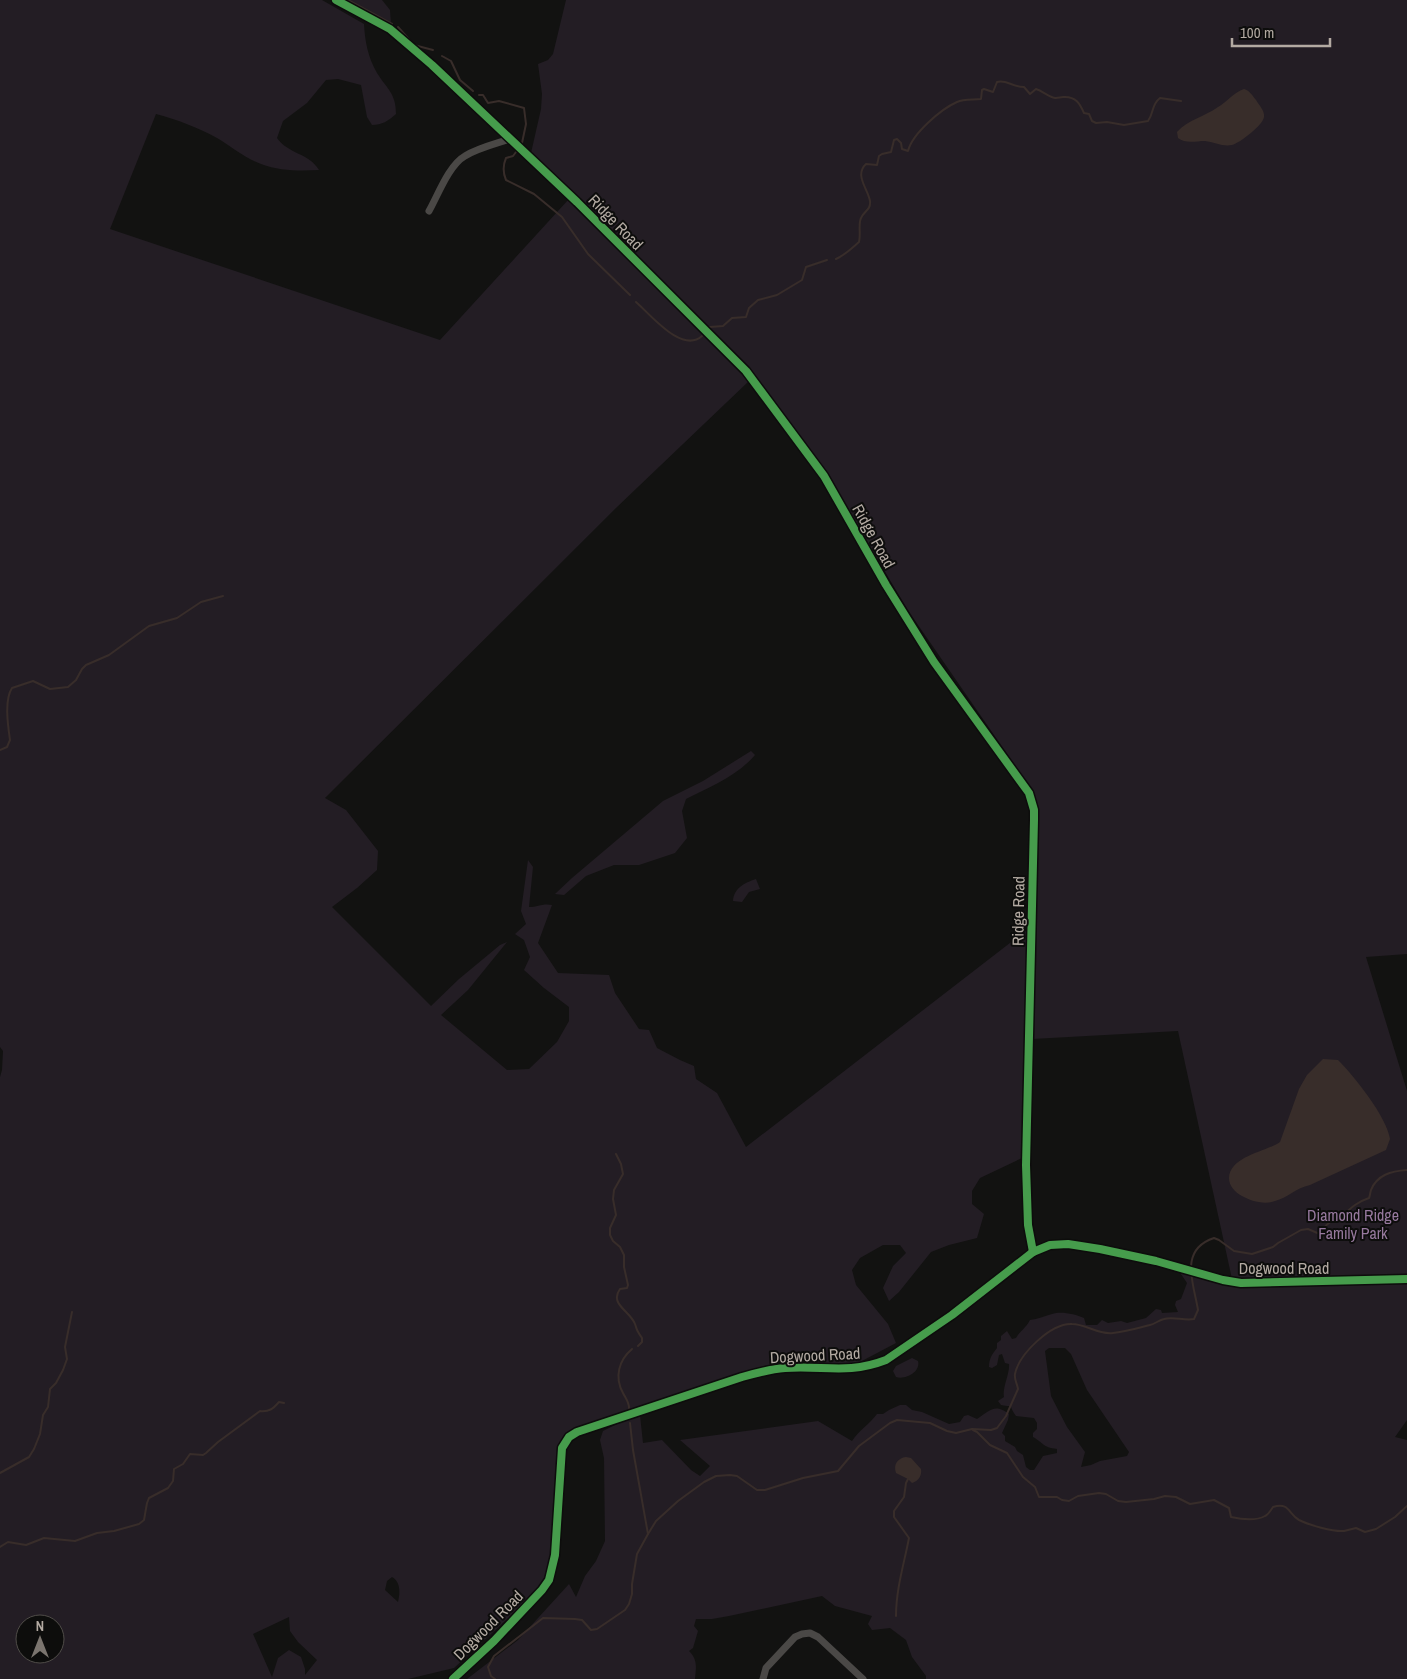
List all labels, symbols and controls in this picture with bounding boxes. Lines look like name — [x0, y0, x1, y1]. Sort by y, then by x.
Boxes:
scale bar — [1232, 15, 1330, 47]
text: 100 m — [1240, 22, 1274, 43]
street label: Ridge Road — [584, 189, 648, 255]
street label: Ridge Road — [847, 500, 901, 572]
street label: Ridge Road — [1006, 876, 1030, 946]
park label: Diamond Ridge Family Park — [1307, 1204, 1399, 1244]
street label: Dogwood Road — [1239, 1257, 1329, 1279]
street label: Dogwood Road — [769, 1342, 861, 1368]
street label: Dogwood Road — [448, 1585, 528, 1665]
north arrow — [15, 1614, 65, 1664]
text: N — [36, 1617, 44, 1635]

